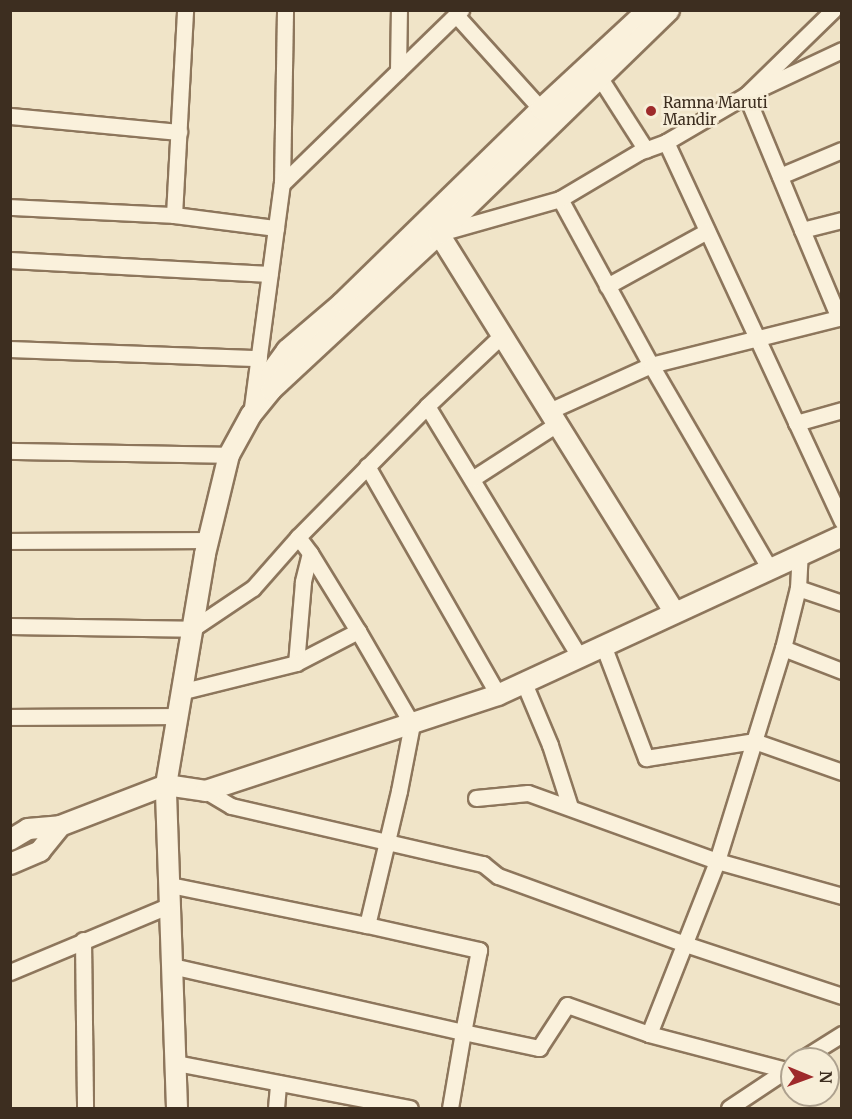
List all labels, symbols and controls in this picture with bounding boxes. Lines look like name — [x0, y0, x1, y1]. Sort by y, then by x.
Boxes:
place label: Ramna Maruti Mandir — [663, 93, 768, 128]
marker: Ramna Maruti Mandir — [644, 104, 658, 118]
north arrow — [780, 1047, 840, 1107]
text: N — [816, 1071, 836, 1084]

